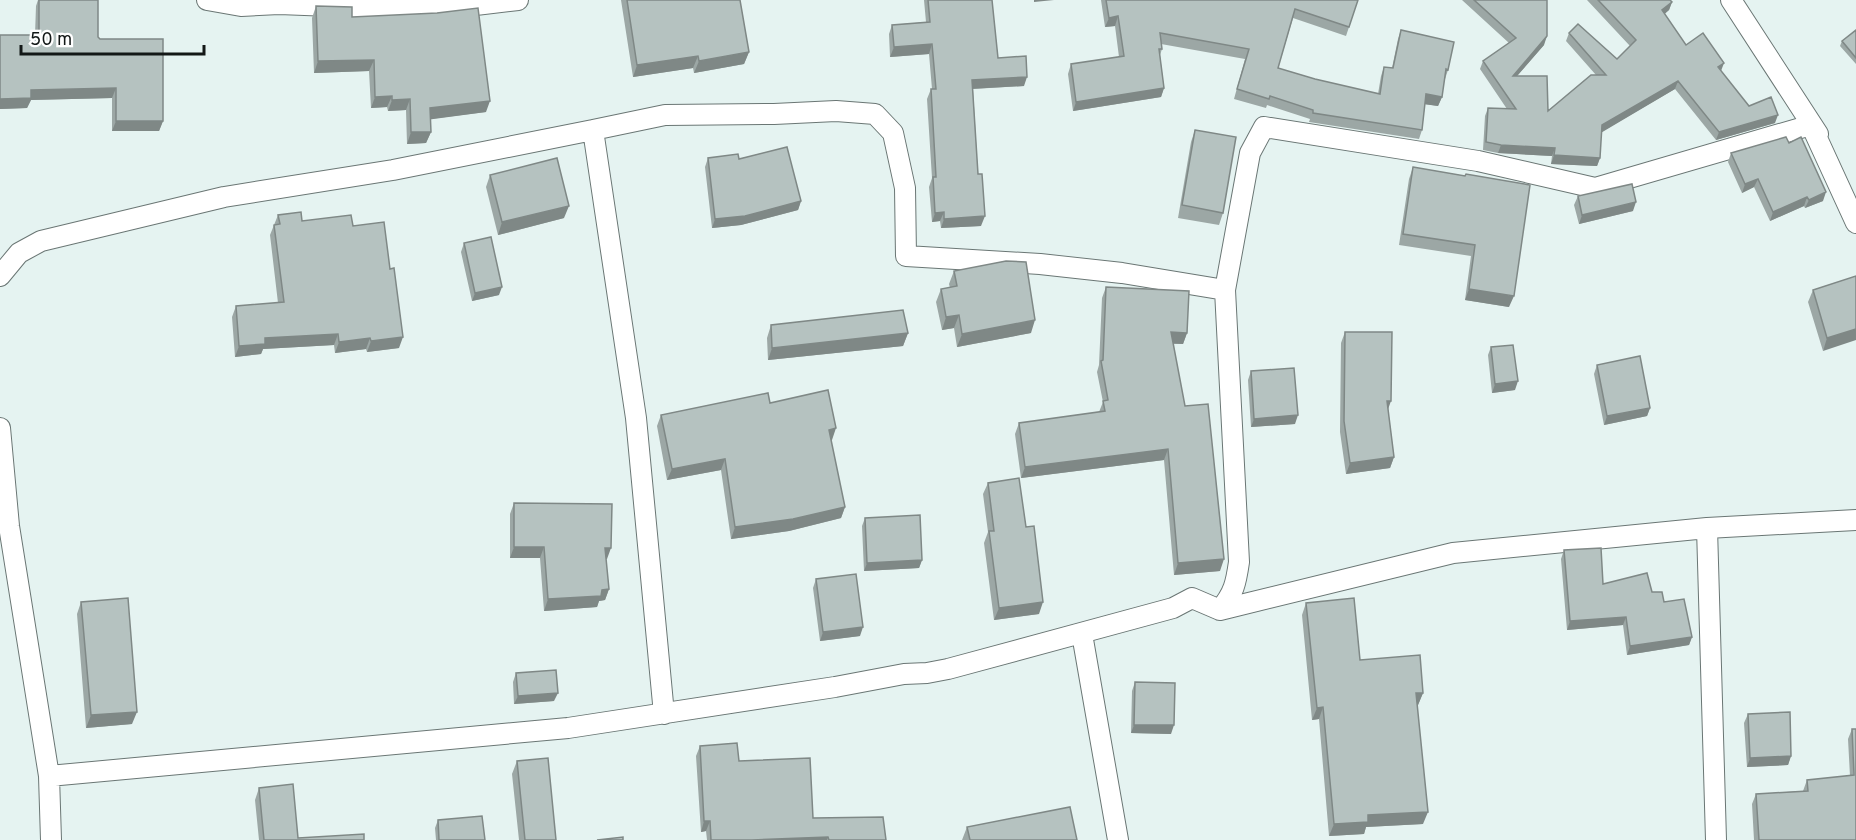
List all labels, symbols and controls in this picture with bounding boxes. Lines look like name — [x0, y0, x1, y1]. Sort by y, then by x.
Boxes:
scale bar — [21, 18, 204, 56]
text: 50 m — [30, 29, 72, 52]

